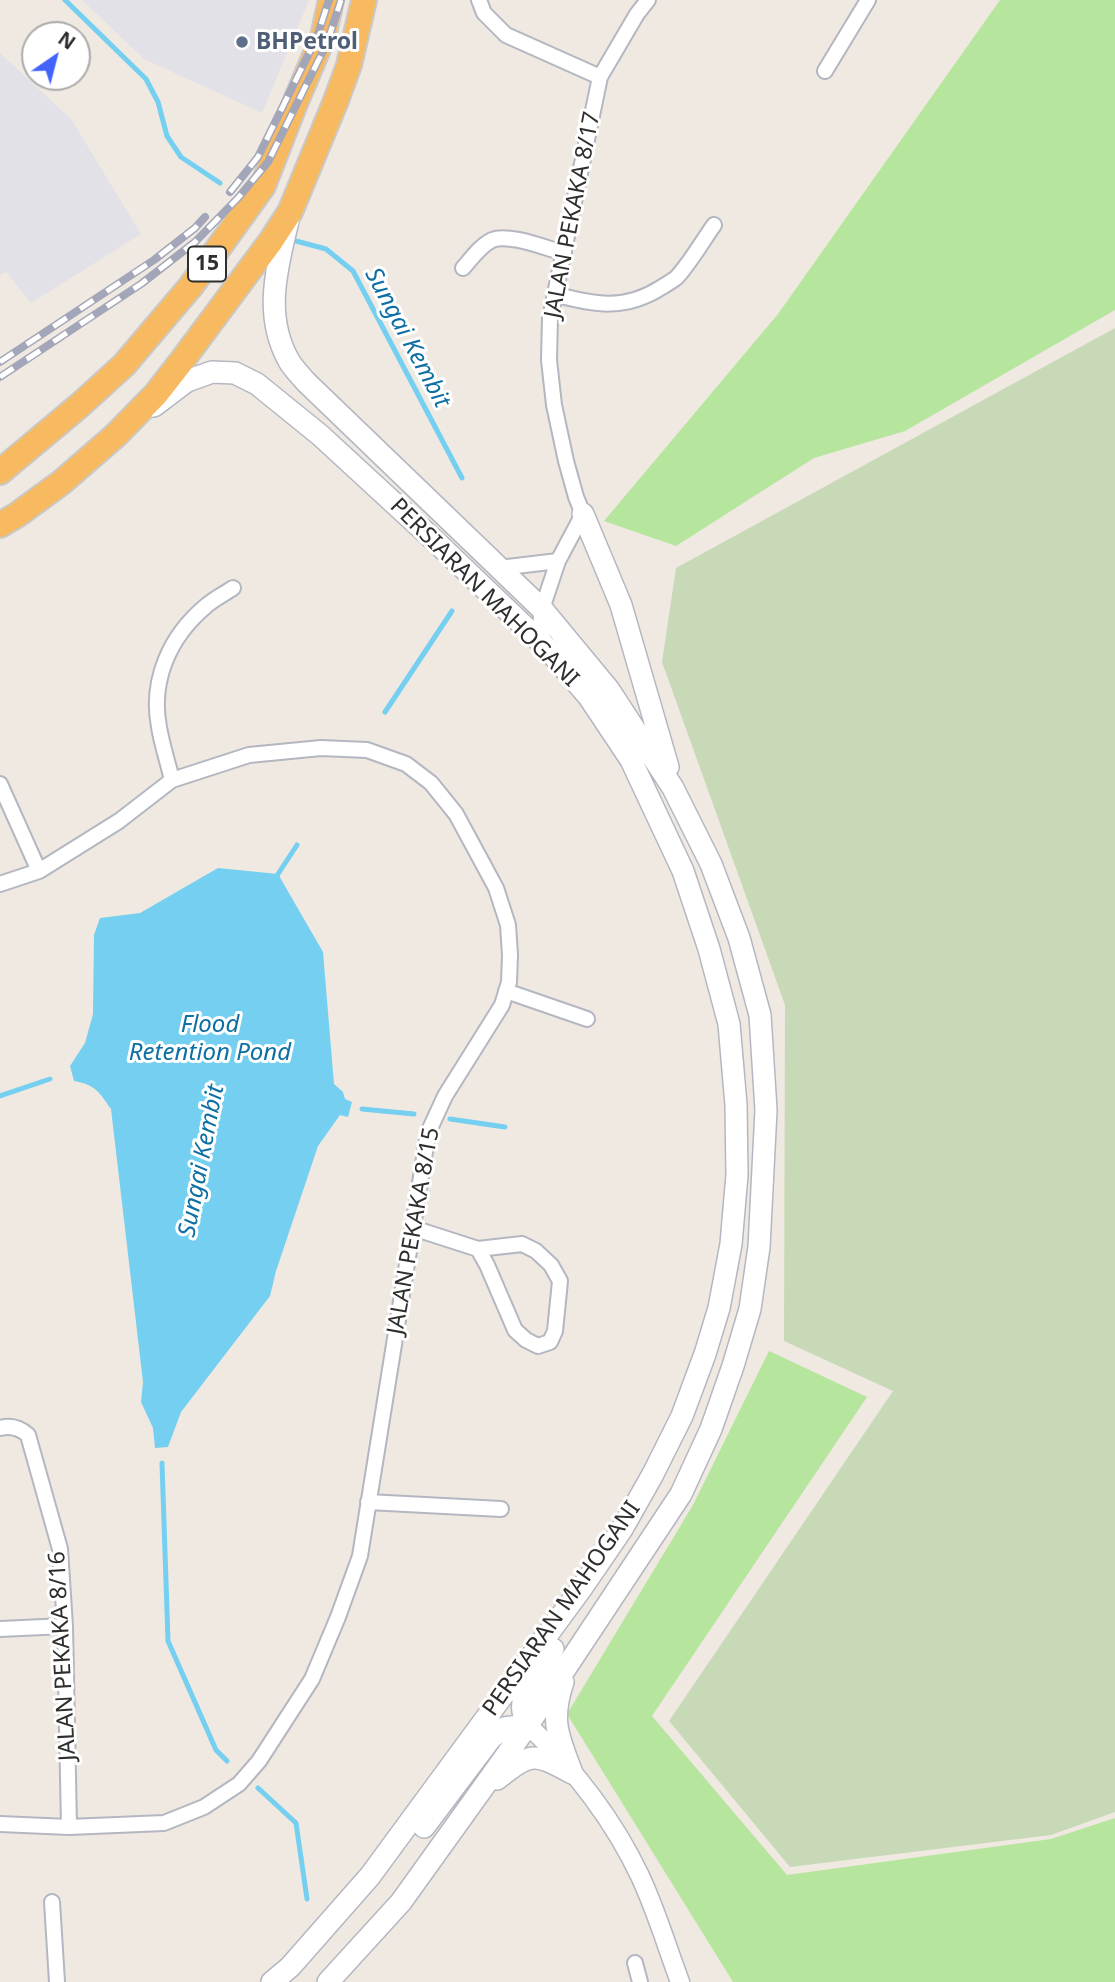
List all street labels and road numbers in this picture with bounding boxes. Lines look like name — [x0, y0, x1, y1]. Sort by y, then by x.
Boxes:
street label: JALAN PEKAKA 8/17 — [539, 109, 607, 321]
road number: 15 — [188, 246, 226, 282]
street label: PERSIARAN MAHOGANI — [384, 493, 584, 693]
street label: JALAN PEKAKA 8/15 — [382, 1125, 446, 1337]
street label: PERSIARAN MAHOGANI — [477, 1496, 647, 1722]
street label: JALAN PEKAKA 8/16 — [44, 1551, 82, 1761]

